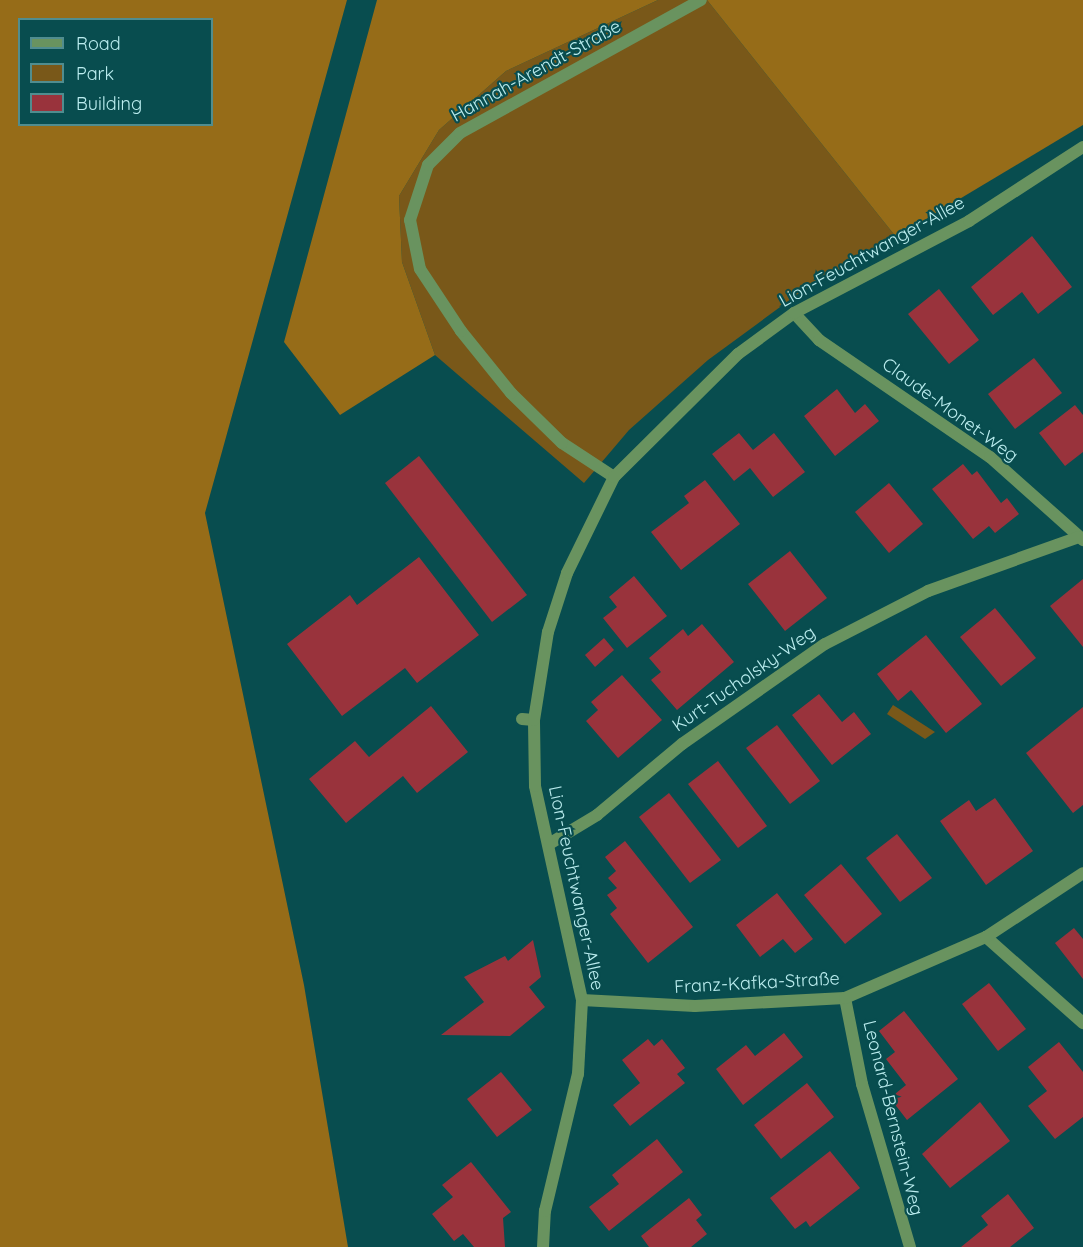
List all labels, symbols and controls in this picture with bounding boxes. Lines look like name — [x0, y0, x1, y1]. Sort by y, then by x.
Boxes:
street label: Hannah-Arendt-Straße — [447, 15, 625, 127]
legend — [18, 18, 213, 126]
text: Road — [76, 32, 121, 55]
text: Park — [76, 62, 114, 85]
text: Building — [76, 92, 142, 115]
street label: Lion-Feuchtwanger-Allee — [776, 192, 968, 312]
street label: Claude-Monet-Weg — [878, 353, 1022, 467]
street label: Kurt-Tucholsky-Weg — [668, 622, 820, 736]
street label: Lion-Feuchtwanger-Allee — [544, 784, 608, 992]
street label: Franz-Kafka-Straße — [674, 968, 840, 998]
street label: Leonard-Bernstein-Weg — [858, 1018, 928, 1218]

